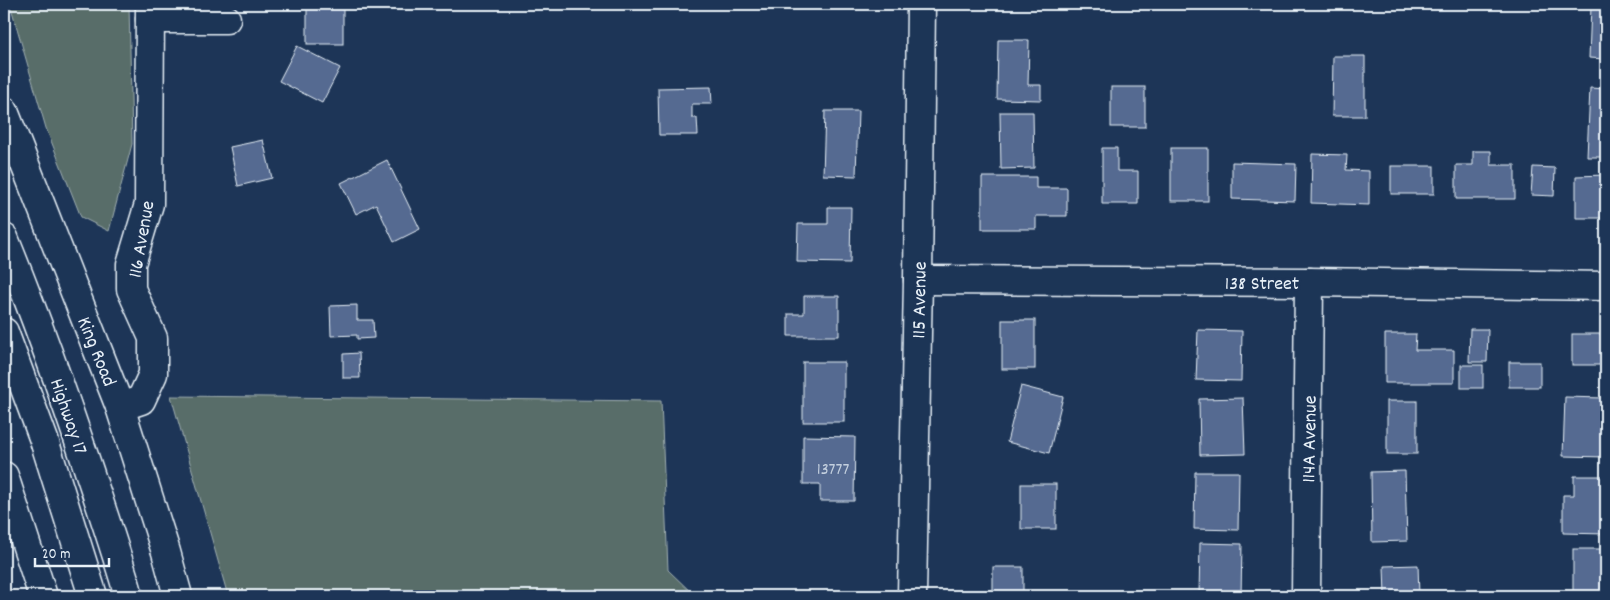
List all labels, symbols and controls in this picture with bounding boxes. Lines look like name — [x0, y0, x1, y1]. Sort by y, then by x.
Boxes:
street label: 116 Avenue — [122, 199, 164, 280]
street label: 115 Avenue — [906, 261, 936, 339]
street label: 138 Street — [1225, 271, 1299, 299]
street label: King Road — [69, 313, 122, 391]
street label: Highway 17 — [41, 375, 93, 459]
street label: 114A Avenue — [1296, 395, 1326, 483]
house number: 13777 — [817, 458, 849, 483]
scale bar — [35, 535, 109, 567]
text: 20 m — [42, 544, 70, 566]

